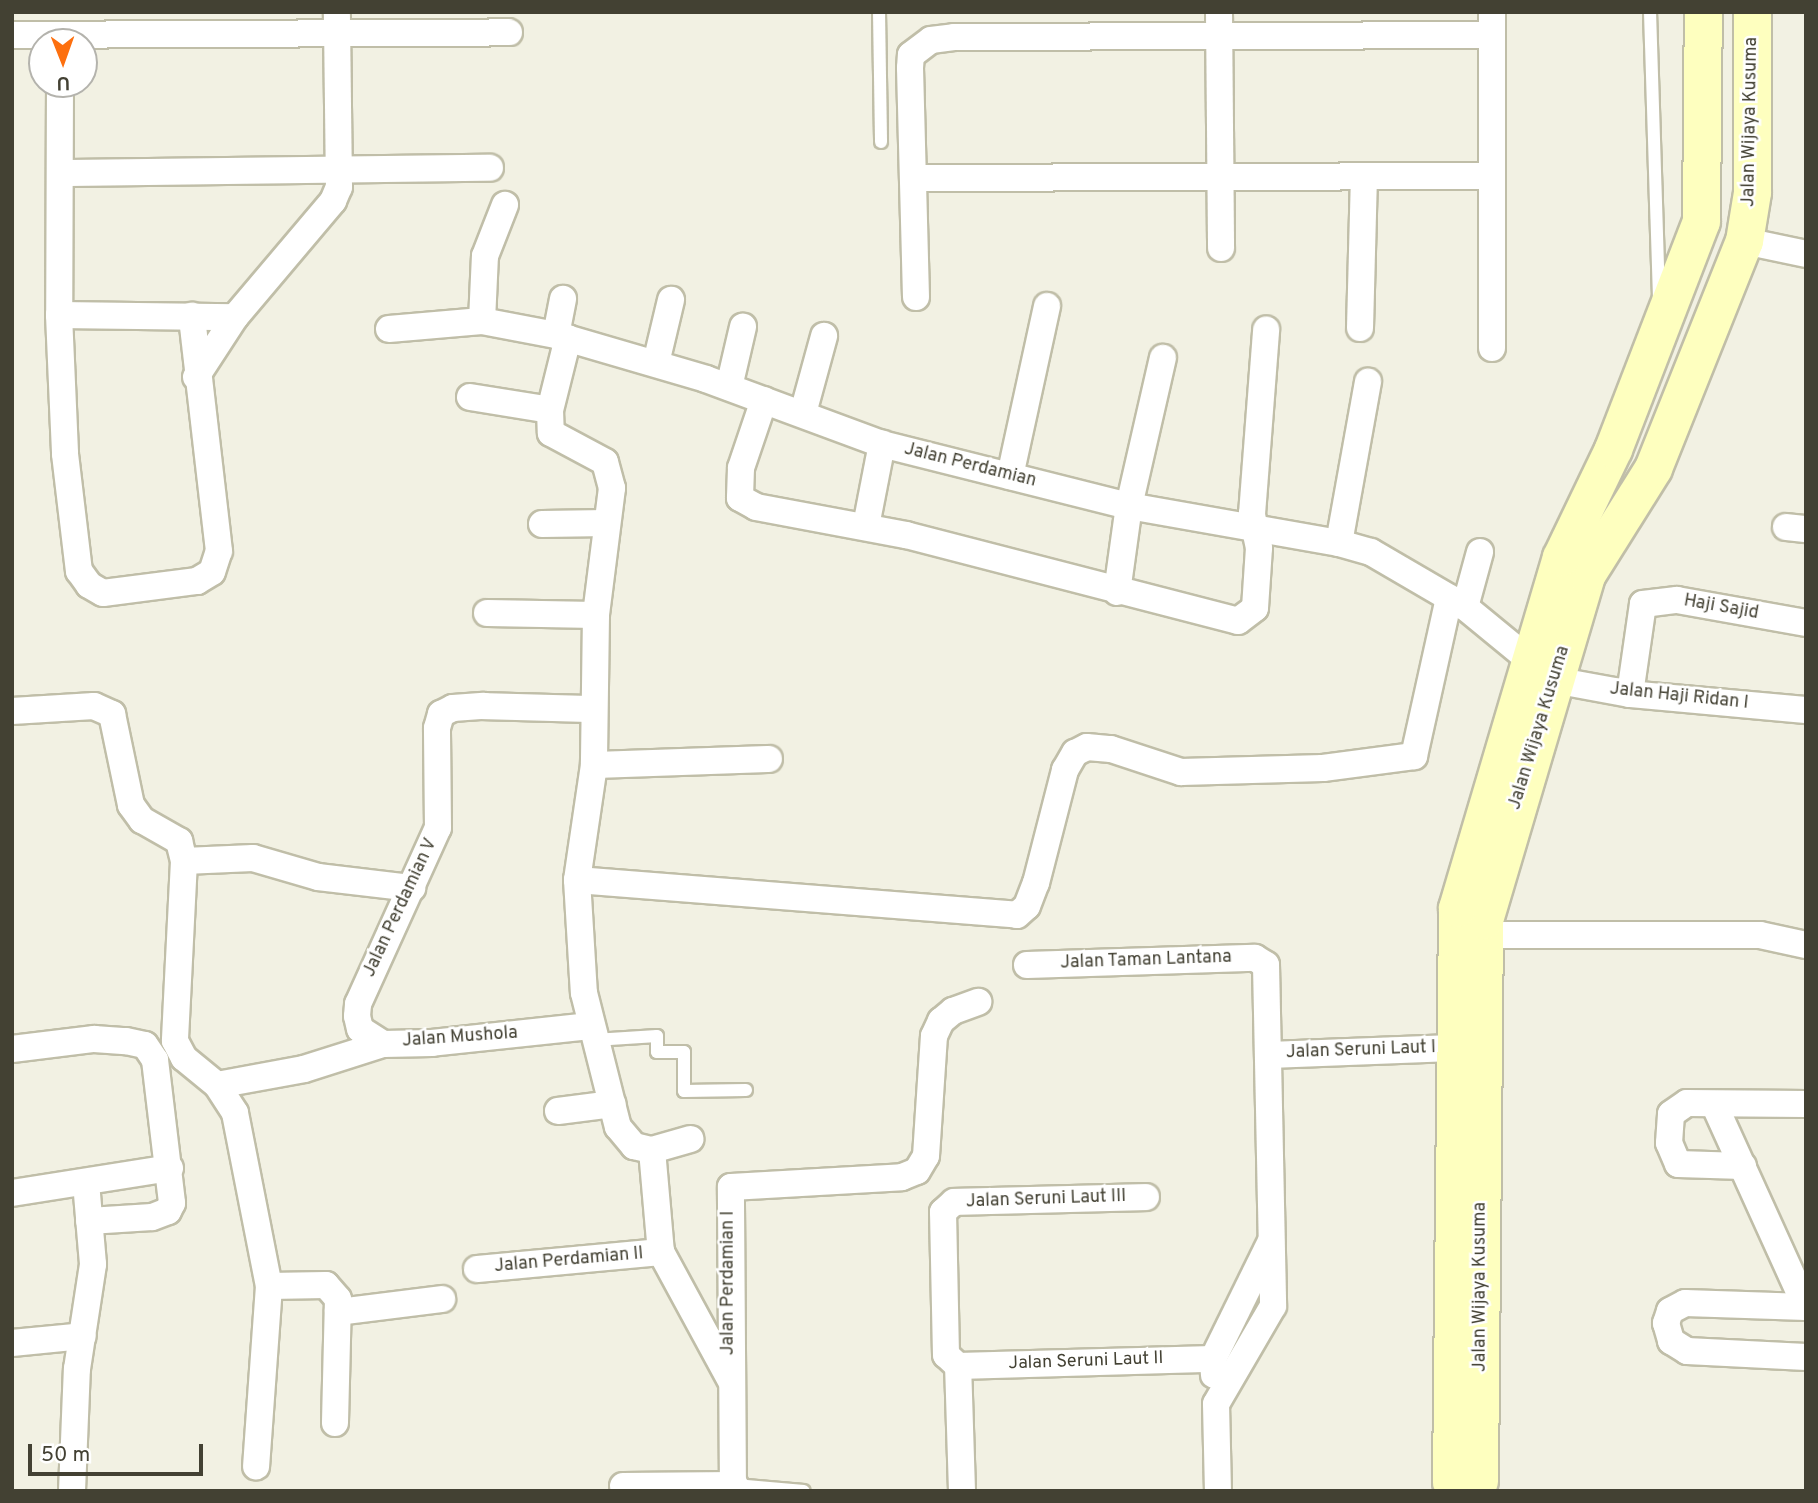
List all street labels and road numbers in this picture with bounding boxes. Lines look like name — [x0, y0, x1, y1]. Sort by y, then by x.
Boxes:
street label: Jalan Wijaya Kusuma — [1739, 37, 1763, 207]
street label: Jalan Perdamian — [902, 439, 1038, 493]
street label: Haji Sajid — [1682, 591, 1760, 625]
street label: Jalan Wijaya Kusuma — [1505, 643, 1575, 813]
street label: Jalan Haji Ridan I — [1609, 679, 1749, 715]
street label: Jalan Perdamian V — [359, 835, 443, 981]
street label: Jalan Taman Lantana — [1060, 947, 1232, 975]
street label: Jalan Mushola — [402, 1023, 518, 1053]
street label: Jalan Seruni Laut I — [1286, 1038, 1436, 1064]
street label: Jalan Seruni Laut III — [966, 1186, 1126, 1214]
street label: Jalan Wijaya Kusuma — [1470, 1202, 1492, 1372]
street label: Jalan Perdamian I — [718, 1211, 740, 1355]
street label: Jalan Perdamian II — [493, 1244, 645, 1278]
street label: Jalan Seruni Laut II — [1008, 1348, 1164, 1376]

